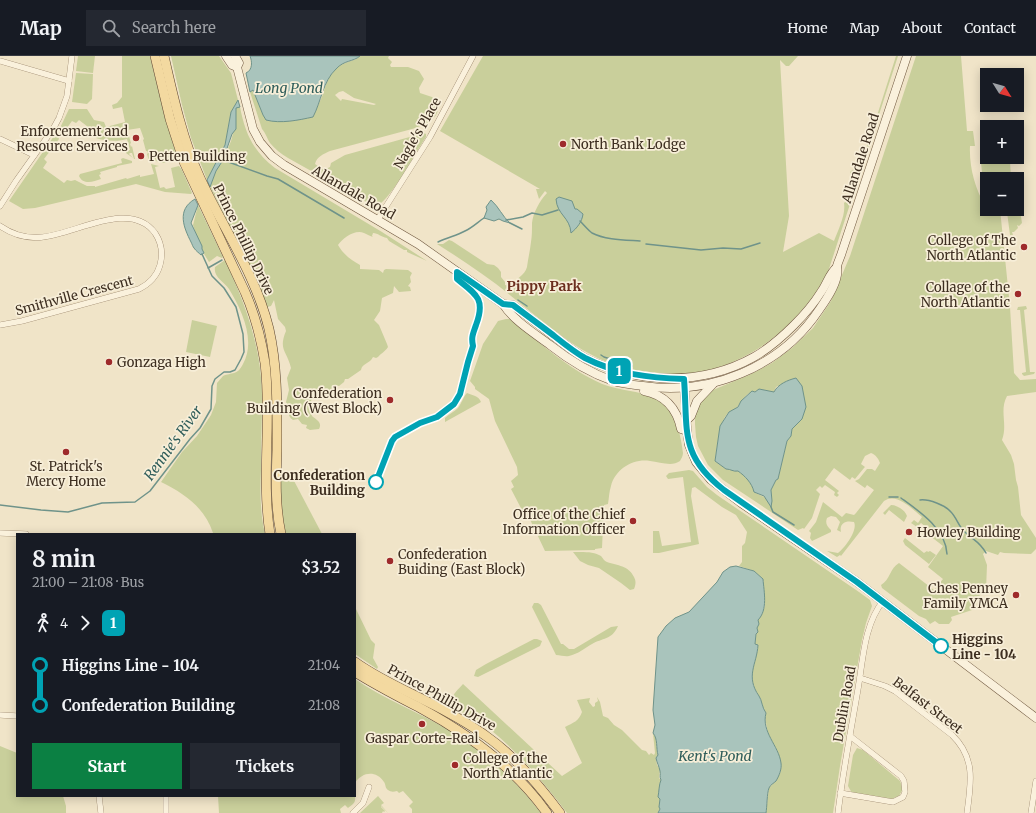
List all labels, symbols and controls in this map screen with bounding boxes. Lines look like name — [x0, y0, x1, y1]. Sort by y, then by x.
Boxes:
search box — [86, 10, 366, 46]
text: Map — [20, 16, 62, 40]
icon: search — [100, 17, 122, 39]
text: Search here — [132, 18, 216, 37]
text: Home — [787, 19, 828, 37]
text: Map — [850, 19, 879, 37]
text: About — [901, 19, 942, 37]
text: Contact — [964, 19, 1016, 37]
north arrow — [980, 68, 1024, 112]
map controls — [980, 68, 1024, 216]
water label: Long Pond — [255, 79, 323, 97]
street label: Nagle's Place — [390, 94, 445, 172]
street label: Allandale Road — [838, 111, 883, 206]
button: + — [980, 120, 1024, 164]
place label: Enforcement and Resource Services — [16, 123, 128, 155]
marker: Enforcement and Resource Services — [131, 133, 141, 143]
place label: North Bank Lodge — [571, 136, 686, 153]
marker: North Bank Lodge — [558, 139, 568, 149]
place label: Petten Building — [149, 148, 246, 165]
marker: Petten Building — [136, 151, 146, 161]
street label: Allandale Road — [308, 161, 399, 223]
button: − — [980, 172, 1024, 216]
street label: Prince Phillip Drive — [209, 181, 278, 298]
place label: College of The North Atlantic — [927, 232, 1016, 264]
marker: College of The North Atlantic — [1019, 242, 1029, 252]
street label: Smithville Crescent — [13, 272, 135, 319]
district label: Pippy Park — [506, 277, 583, 295]
place label: Collage of the North Atlantic — [921, 279, 1010, 311]
marker: Collage of the North Atlantic — [1013, 289, 1023, 299]
place label: Gonzaga High — [117, 354, 206, 371]
marker: Gonzaga High — [104, 357, 114, 367]
line badge: 1 — [606, 358, 632, 384]
text: 1 — [616, 362, 622, 380]
place label: Confederation Building (West Block) — [247, 385, 382, 417]
marker: Confederation Building (West Block) — [385, 395, 395, 405]
water label: Rennie's River — [140, 402, 206, 484]
marker: St. Patrick's Mercy Home — [61, 447, 71, 457]
place label: St. Patrick's Mercy Home — [26, 458, 106, 490]
place label: Confederation Building — [274, 467, 365, 499]
marker: Confederation Building — [368, 474, 384, 490]
place label: Office of the Chief Information Officer — [503, 506, 626, 538]
marker: Office of the Chief Information Officer — [628, 516, 638, 526]
place label: Howley Building — [917, 524, 1021, 541]
marker: Howley Building — [904, 527, 914, 537]
text: 8 min — [32, 545, 95, 573]
place label: Confederation Buiding (East Block) — [398, 546, 525, 578]
marker: Confederation Buiding (East Block) — [385, 556, 395, 566]
text: $3.52 — [301, 558, 340, 577]
text: 21:00 – 21:08 · Bus — [32, 574, 144, 591]
place label: Ches Penney Family YMCA — [923, 580, 1009, 612]
marker: Ches Penney Family YMCA — [1011, 590, 1021, 600]
icon: walk — [32, 612, 54, 634]
icon: forward — [74, 612, 96, 634]
text: 1 — [110, 614, 117, 632]
text: 4 — [60, 615, 68, 632]
place label: Higgins Line - 104 — [952, 631, 1017, 663]
marker: Higgins Line - 104 — [933, 638, 949, 654]
text: Higgins Line - 104 — [62, 656, 199, 675]
text: 21:04 — [308, 657, 340, 674]
street label: Prince Phillip Drive — [385, 661, 499, 734]
street label: Dublin Road — [829, 665, 860, 743]
street label: Belfast Street — [889, 673, 966, 737]
text: Confederation Building — [62, 696, 235, 715]
text: 21:08 — [308, 697, 340, 714]
marker: Gaspar Corte-Real — [417, 719, 427, 729]
place label: Gaspar Corte-Real — [365, 730, 479, 747]
button: Start — [32, 743, 182, 789]
button: Tickets — [190, 743, 340, 789]
water label: Kent's Pond — [677, 747, 752, 765]
place label: College of the North Atlantic — [463, 750, 553, 782]
marker: College of the North Atlantic — [450, 760, 460, 770]

